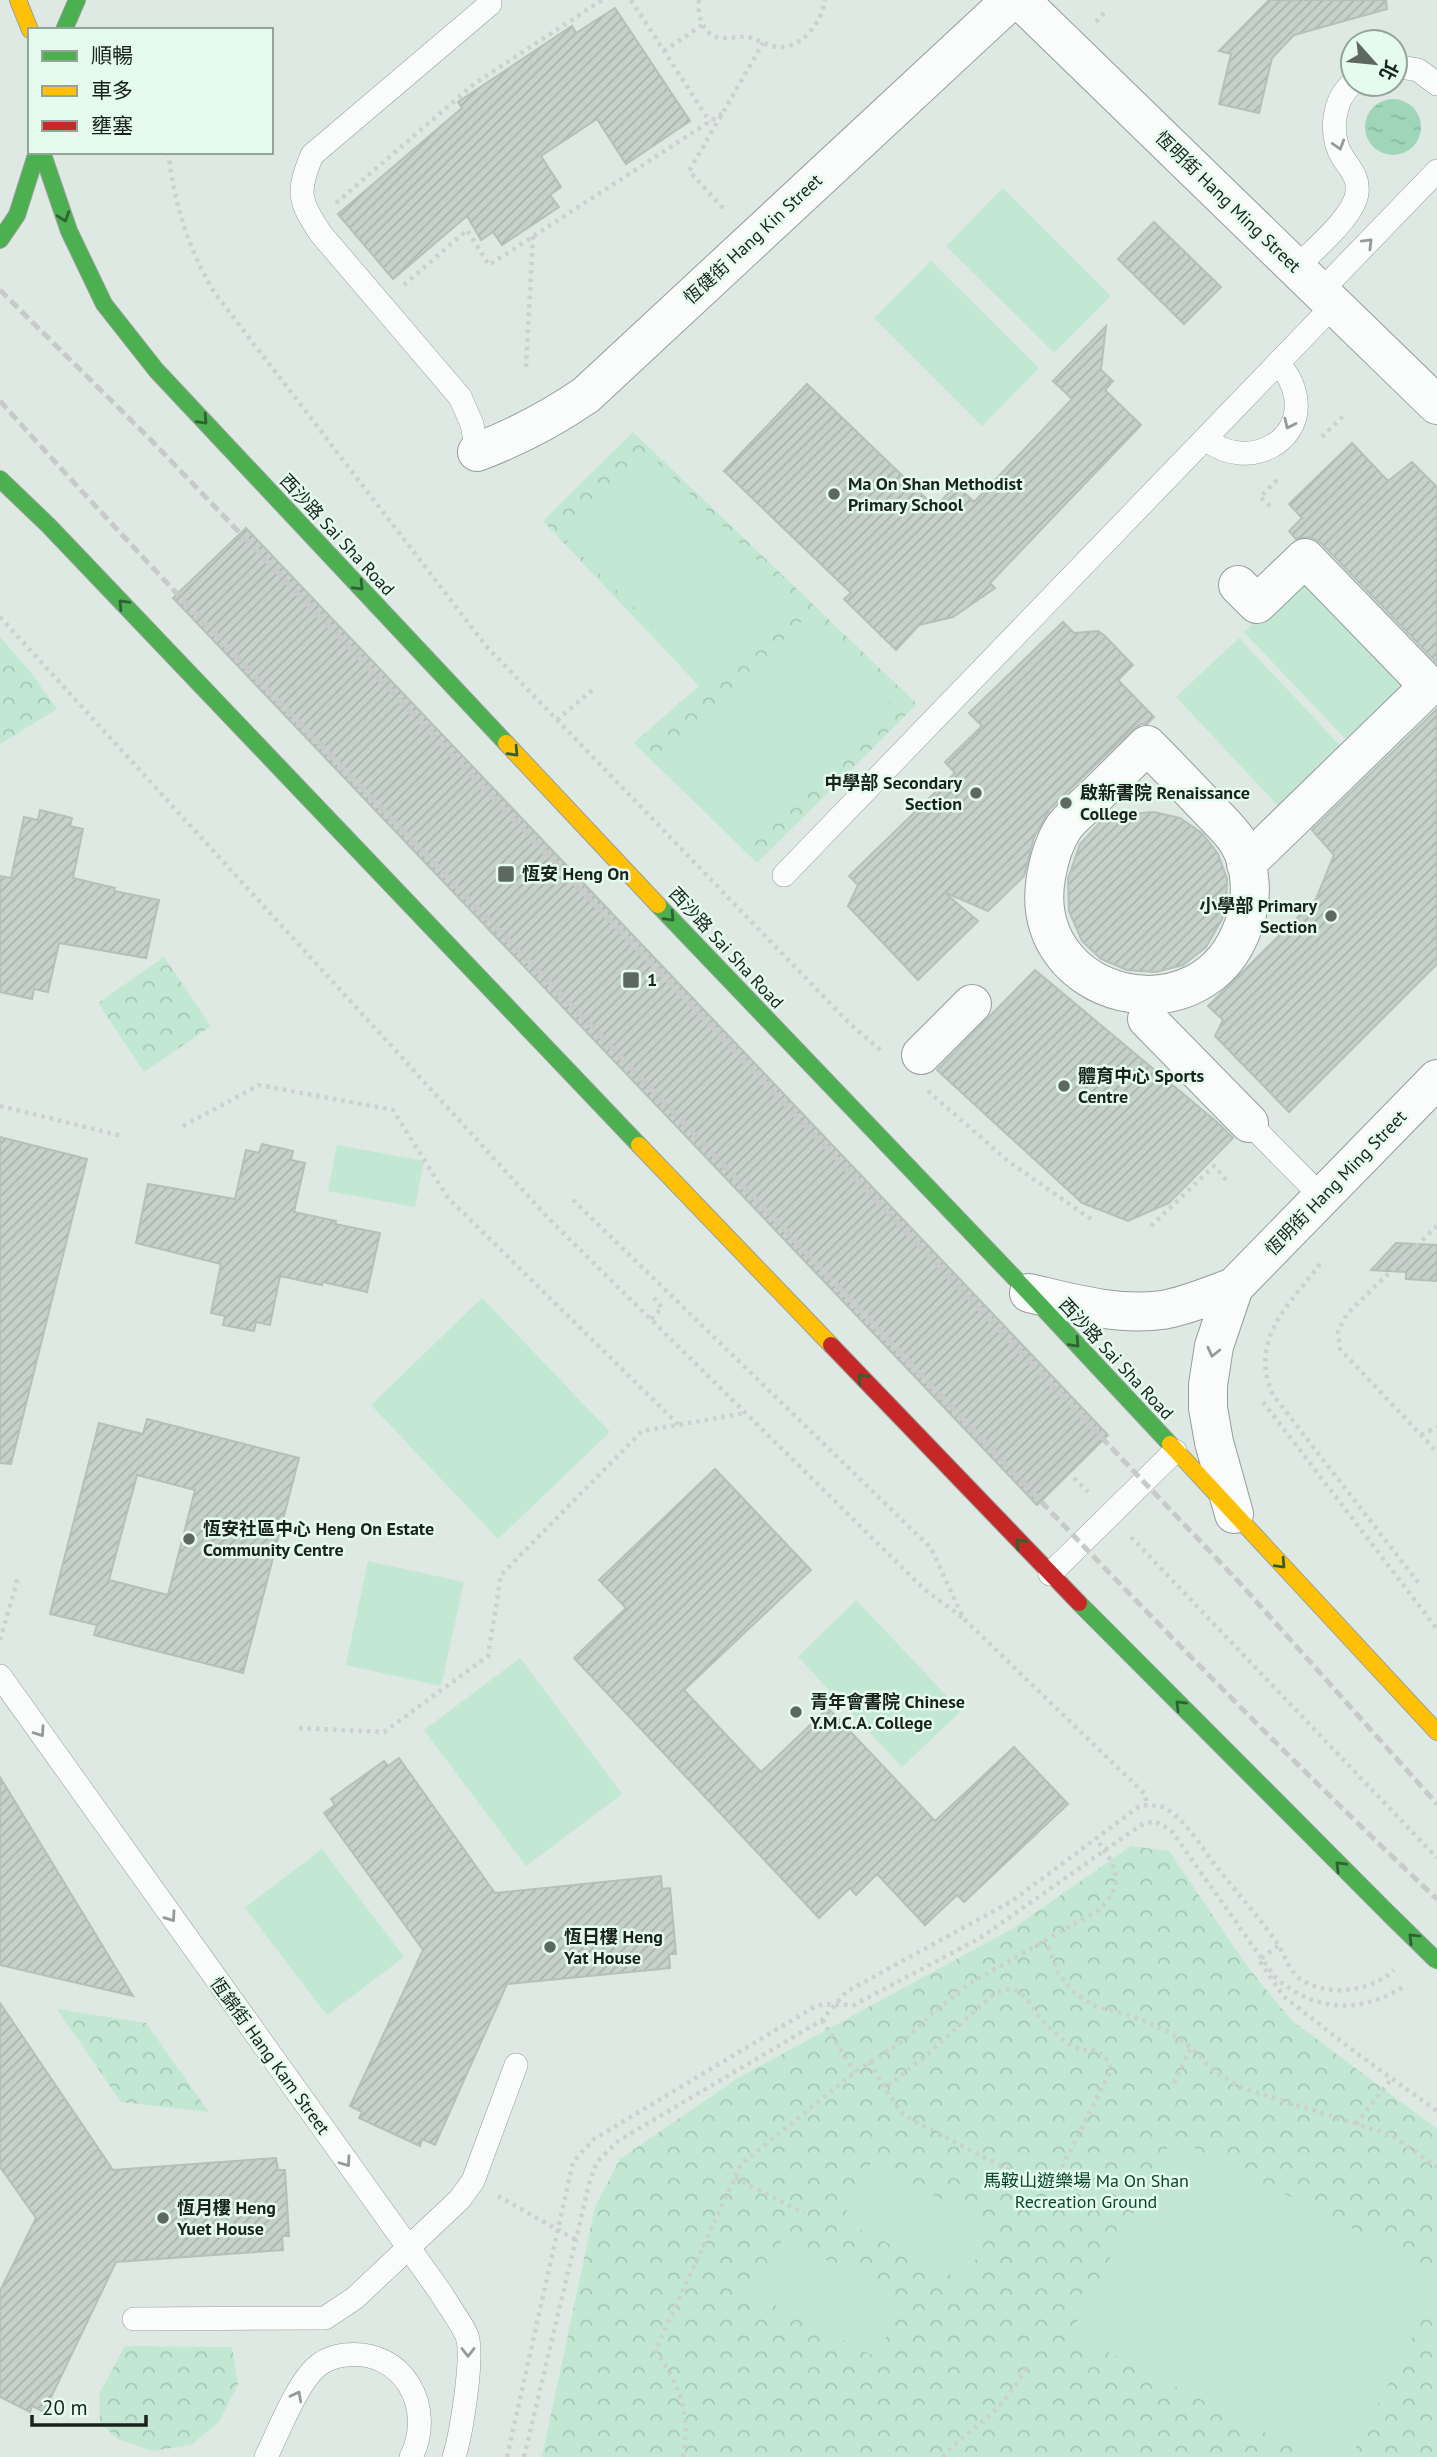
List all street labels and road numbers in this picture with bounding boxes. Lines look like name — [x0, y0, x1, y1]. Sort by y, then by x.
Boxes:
street label: 恆明街 Hang Ming Street — [1151, 126, 1306, 277]
street label: 恆健街 Hang Kin Street — [679, 169, 827, 309]
street label: 西沙路 Sai Sha Road — [275, 469, 400, 600]
street label: 西沙路 Sai Sha Road — [664, 882, 789, 1013]
street label: 恆明街 Hang Ming Street — [1260, 1105, 1411, 1260]
street label: 西沙路 Sai Sha Road — [1054, 1293, 1179, 1424]
street label: 恆錦街 Hang Kam Street — [206, 1973, 335, 2139]

